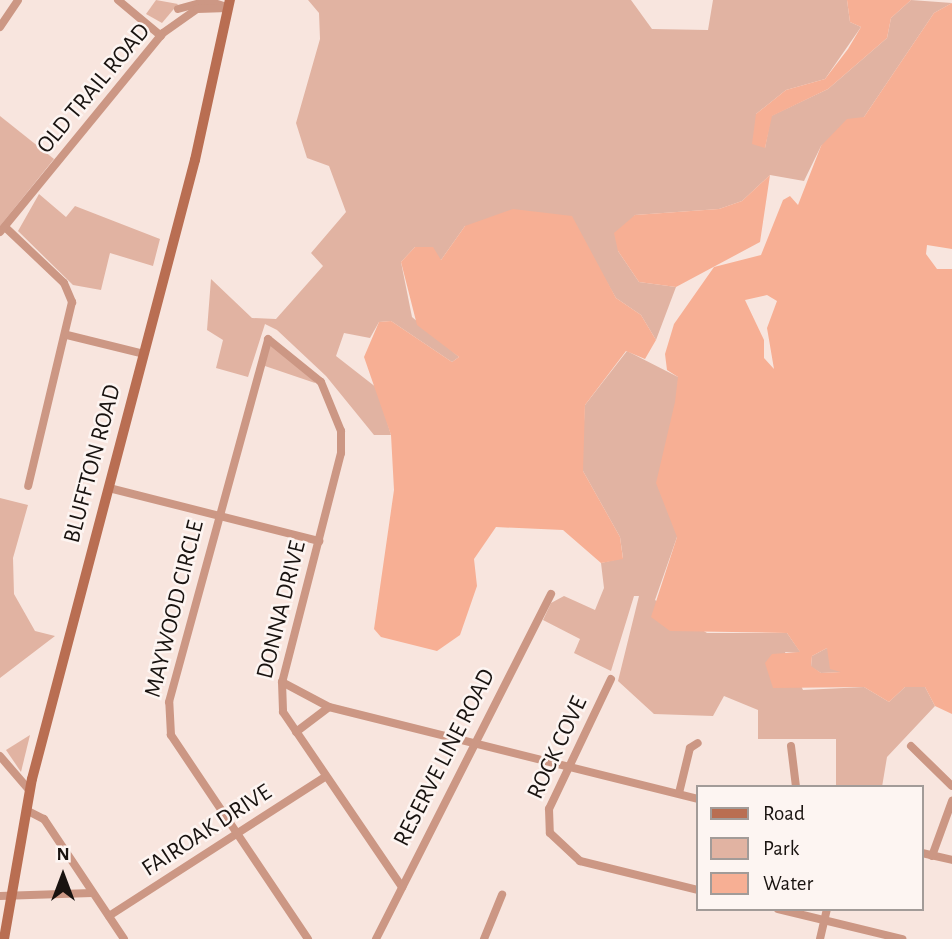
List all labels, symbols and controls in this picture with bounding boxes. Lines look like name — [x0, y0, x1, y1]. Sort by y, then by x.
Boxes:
street label: OLD TRAIL ROAD — [31, 18, 157, 160]
street label: BLUFFTON ROAD — [58, 382, 128, 546]
street label: MAYWOOD CIRCLE — [139, 518, 211, 700]
street label: DONNA DRIVE — [251, 538, 313, 682]
street label: RESERVE LINE ROAD — [388, 664, 502, 852]
street label: ROCK COVE — [522, 692, 594, 804]
street label: FAIROAK DRIVE — [137, 778, 277, 884]
legend — [696, 785, 924, 911]
text: Road — [763, 803, 805, 824]
text: Park — [763, 838, 799, 859]
north arrow — [28, 841, 98, 911]
text: N — [56, 845, 70, 864]
text: Water — [763, 873, 813, 894]

